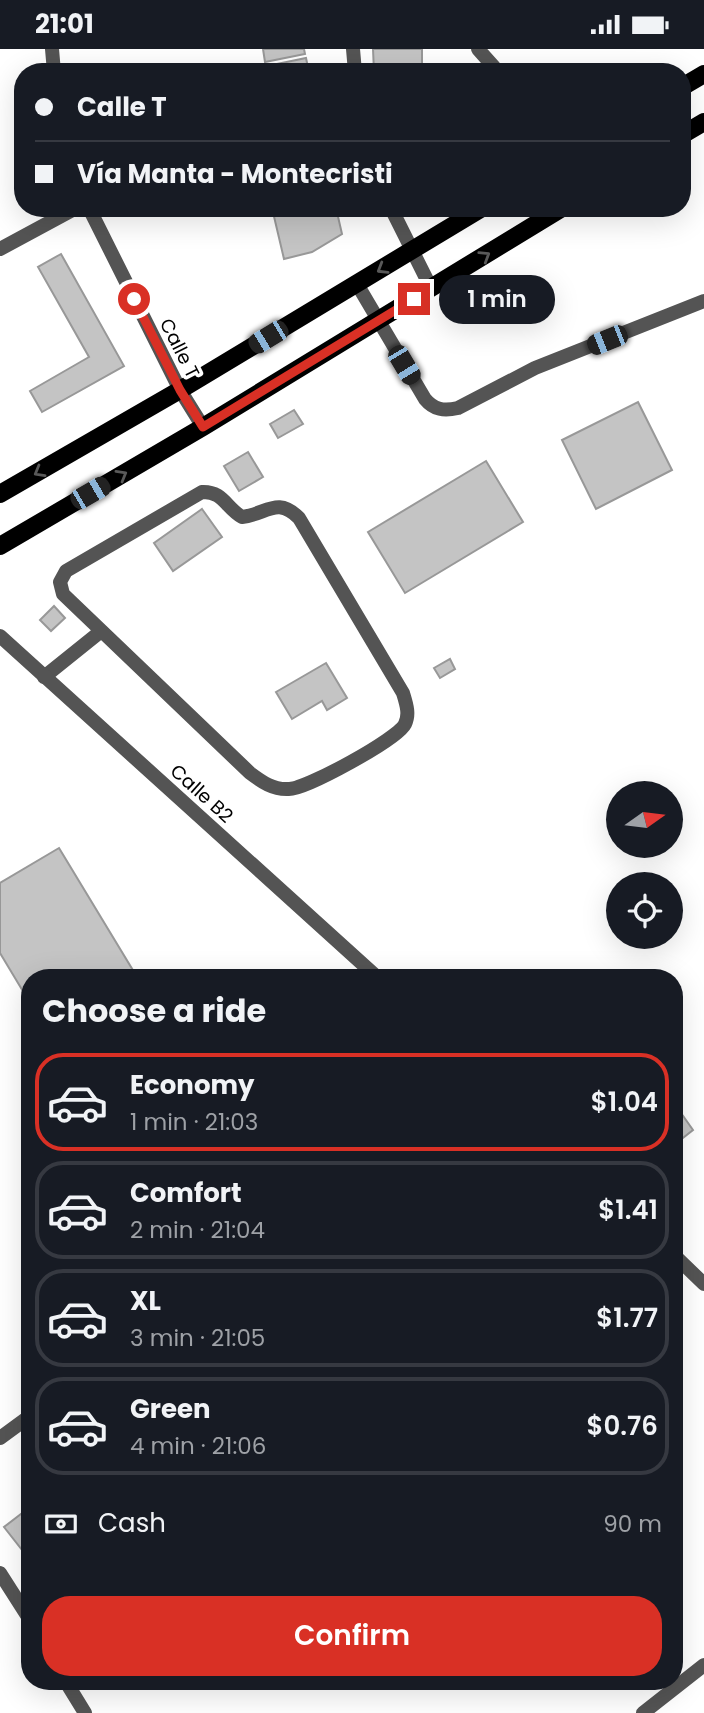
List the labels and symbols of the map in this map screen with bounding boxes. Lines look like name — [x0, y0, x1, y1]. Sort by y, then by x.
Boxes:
one-way arrow — [477, 251, 490, 264]
one-way arrow — [376, 260, 389, 273]
callout: 1 min — [438, 275, 554, 323]
route start — [118, 283, 150, 315]
route end — [398, 283, 430, 315]
street label: Calle T — [153, 314, 206, 383]
car — [245, 317, 292, 357]
car — [584, 322, 631, 358]
car — [385, 342, 424, 388]
one-way arrow — [33, 464, 46, 477]
one-way arrow — [115, 470, 128, 483]
car — [67, 473, 114, 513]
street label: Calle B2 — [164, 758, 239, 829]
north arrow — [606, 781, 682, 857]

